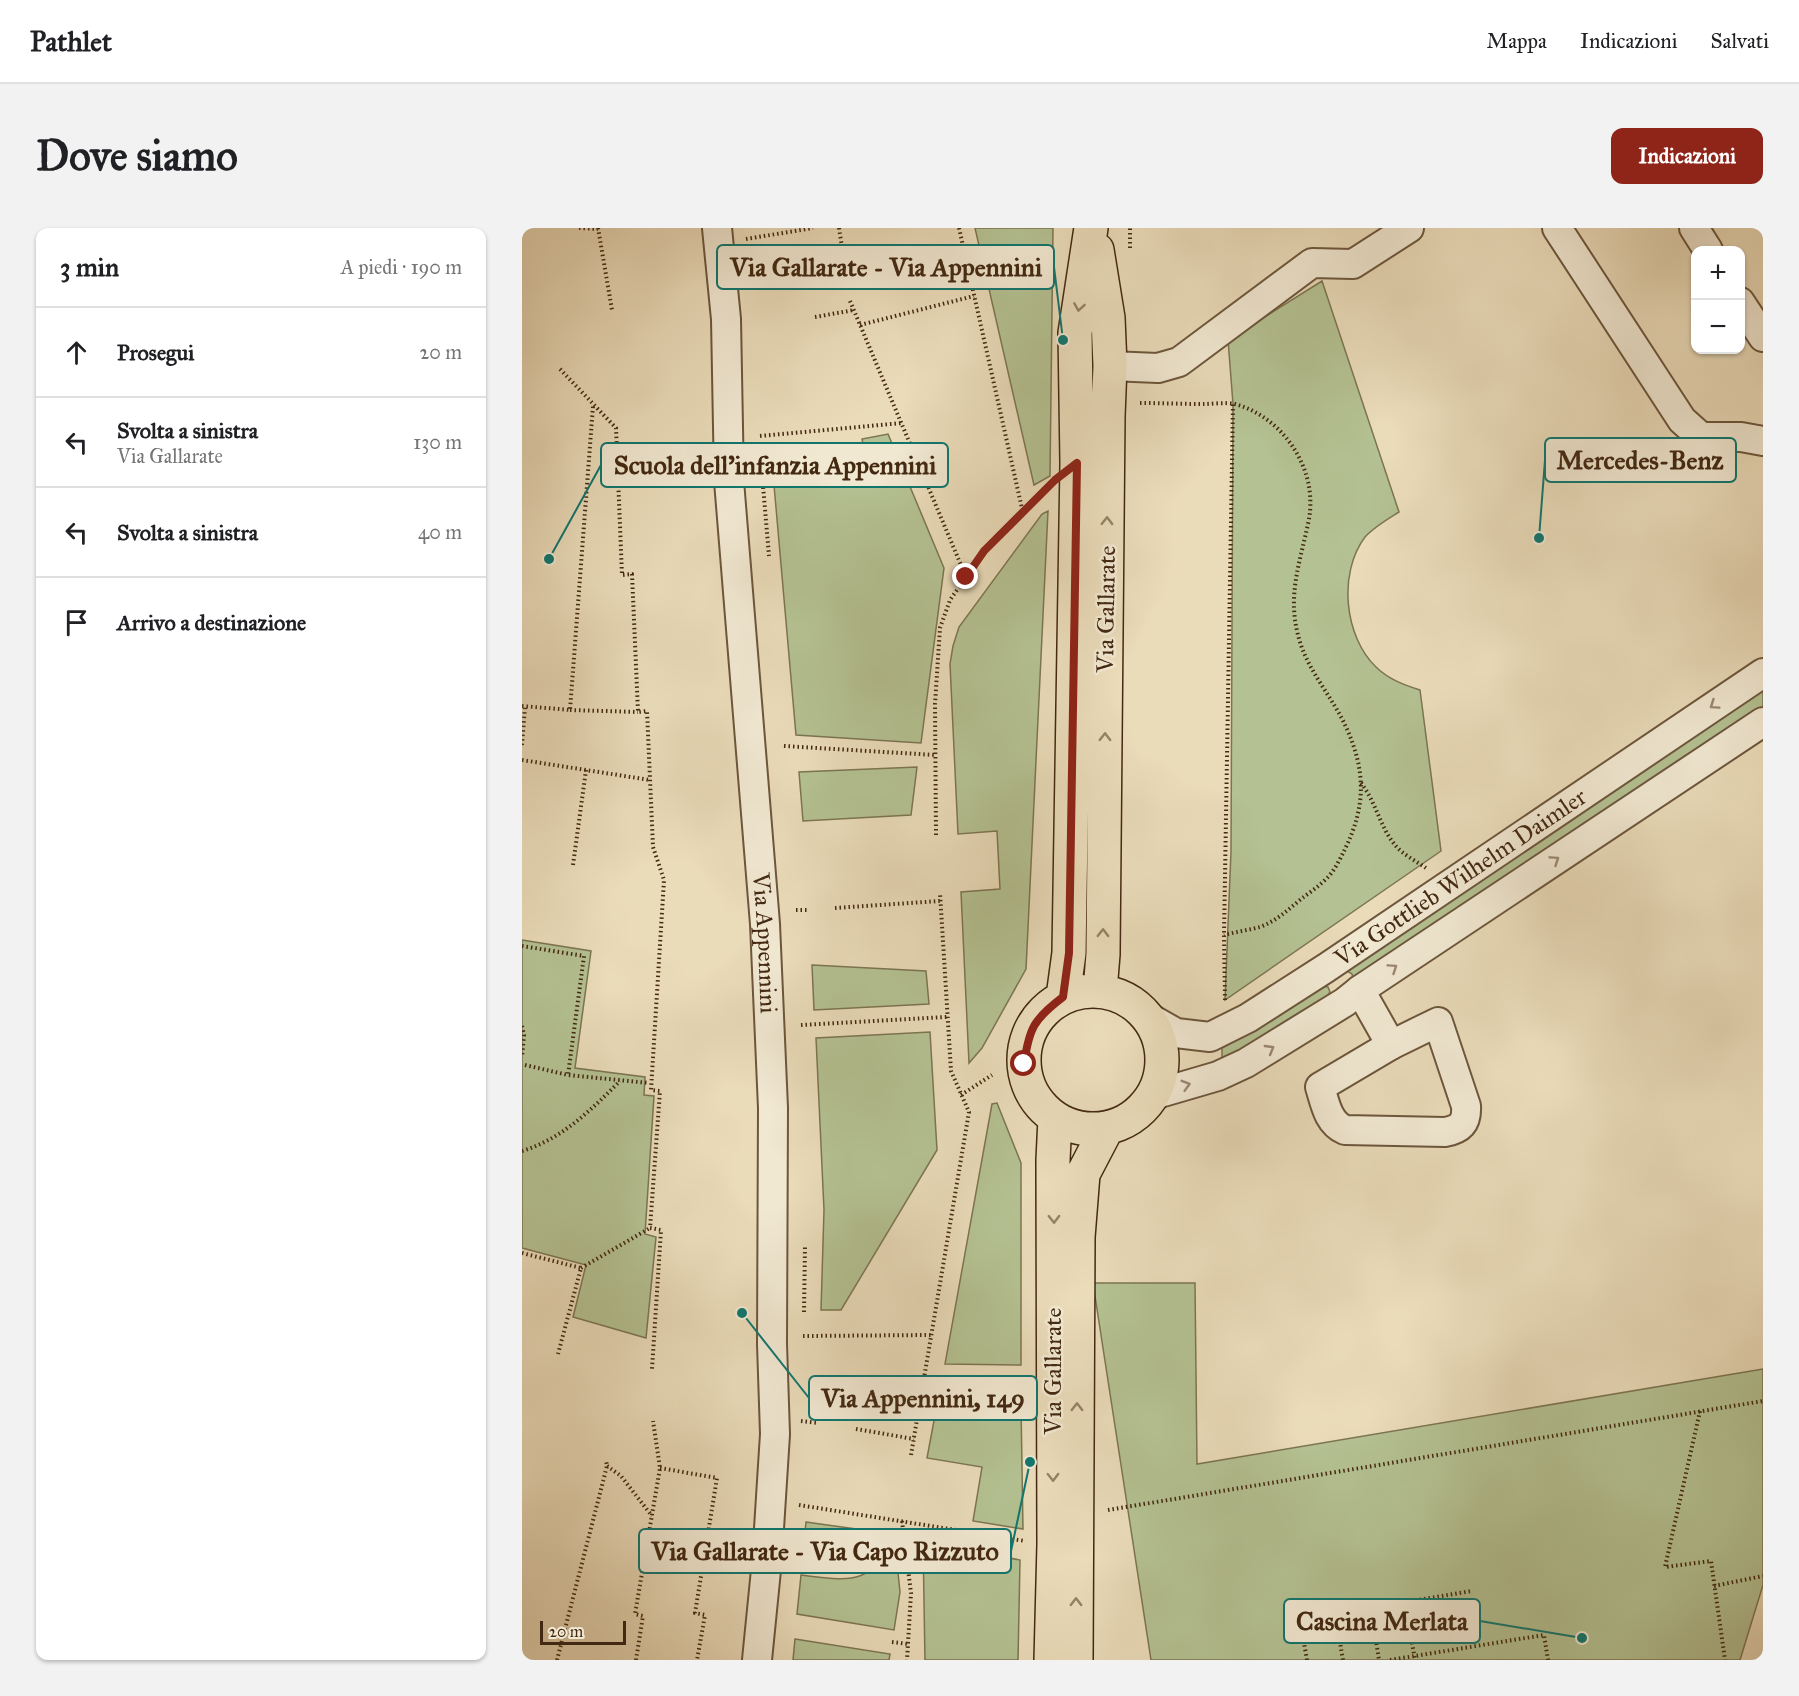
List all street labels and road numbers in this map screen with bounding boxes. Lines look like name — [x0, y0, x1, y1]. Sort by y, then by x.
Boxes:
street label: Via Gallarate — [1090, 545, 1122, 674]
street label: Via Gottlieb Wilhelm Daimler — [1328, 782, 1592, 974]
street label: Via Appennini — [746, 871, 784, 1015]
street label: Via Gallarate — [1038, 1307, 1068, 1436]

